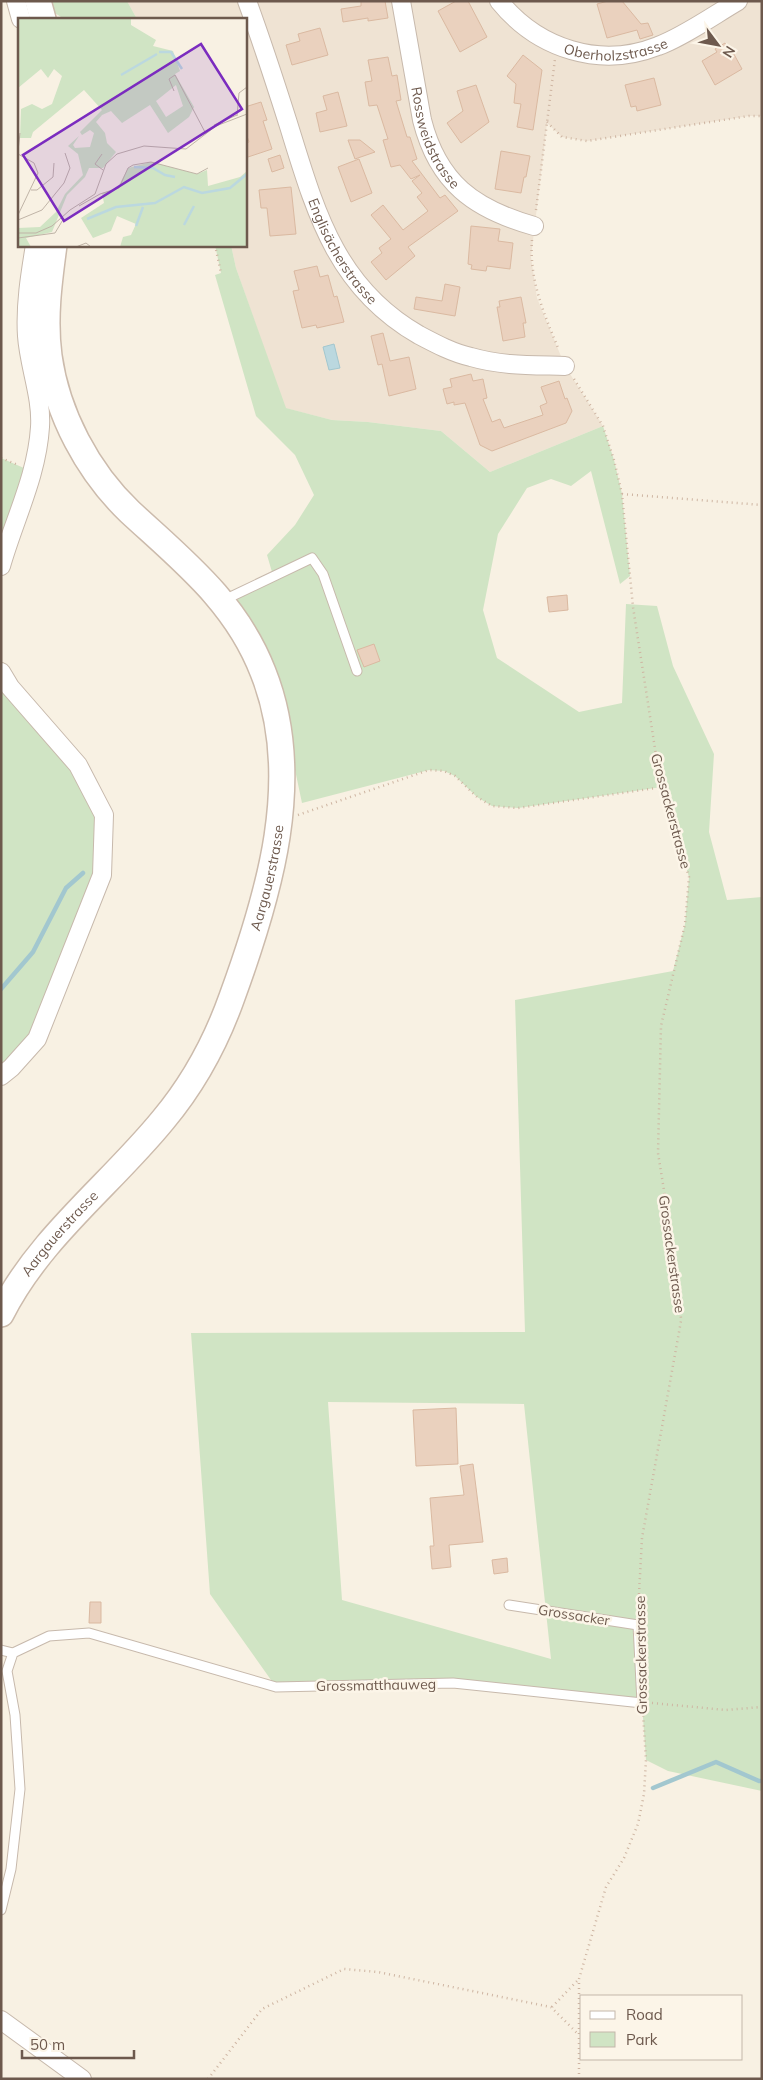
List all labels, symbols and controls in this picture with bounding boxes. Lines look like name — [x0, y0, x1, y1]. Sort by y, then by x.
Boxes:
inset map — [18, 18, 246, 246]
north arrow — [693, 20, 743, 70]
street label: Oberholzstrasse — [562, 34, 670, 65]
text: N — [719, 43, 739, 61]
street label: Rossweidstrasse — [407, 85, 464, 192]
street label: Englisächerstrasse — [304, 196, 381, 308]
street label: Grossackerstrasse — [647, 751, 695, 871]
street label: Aargauerstrasse — [246, 824, 288, 933]
street label: Aargauerstrasse — [17, 1187, 102, 1280]
street label: Grossackerstrasse — [655, 1194, 689, 1314]
street label: Grossackerstrasse — [631, 1595, 651, 1715]
street label: Grossacker — [537, 1600, 612, 1630]
street label: Grossmatthauweg — [316, 1675, 436, 1695]
legend — [580, 1995, 743, 2060]
text: Road — [626, 2005, 663, 2024]
scale bar — [22, 2028, 135, 2060]
text: Park — [626, 2030, 658, 2049]
text: 50 m — [30, 2035, 65, 2054]

